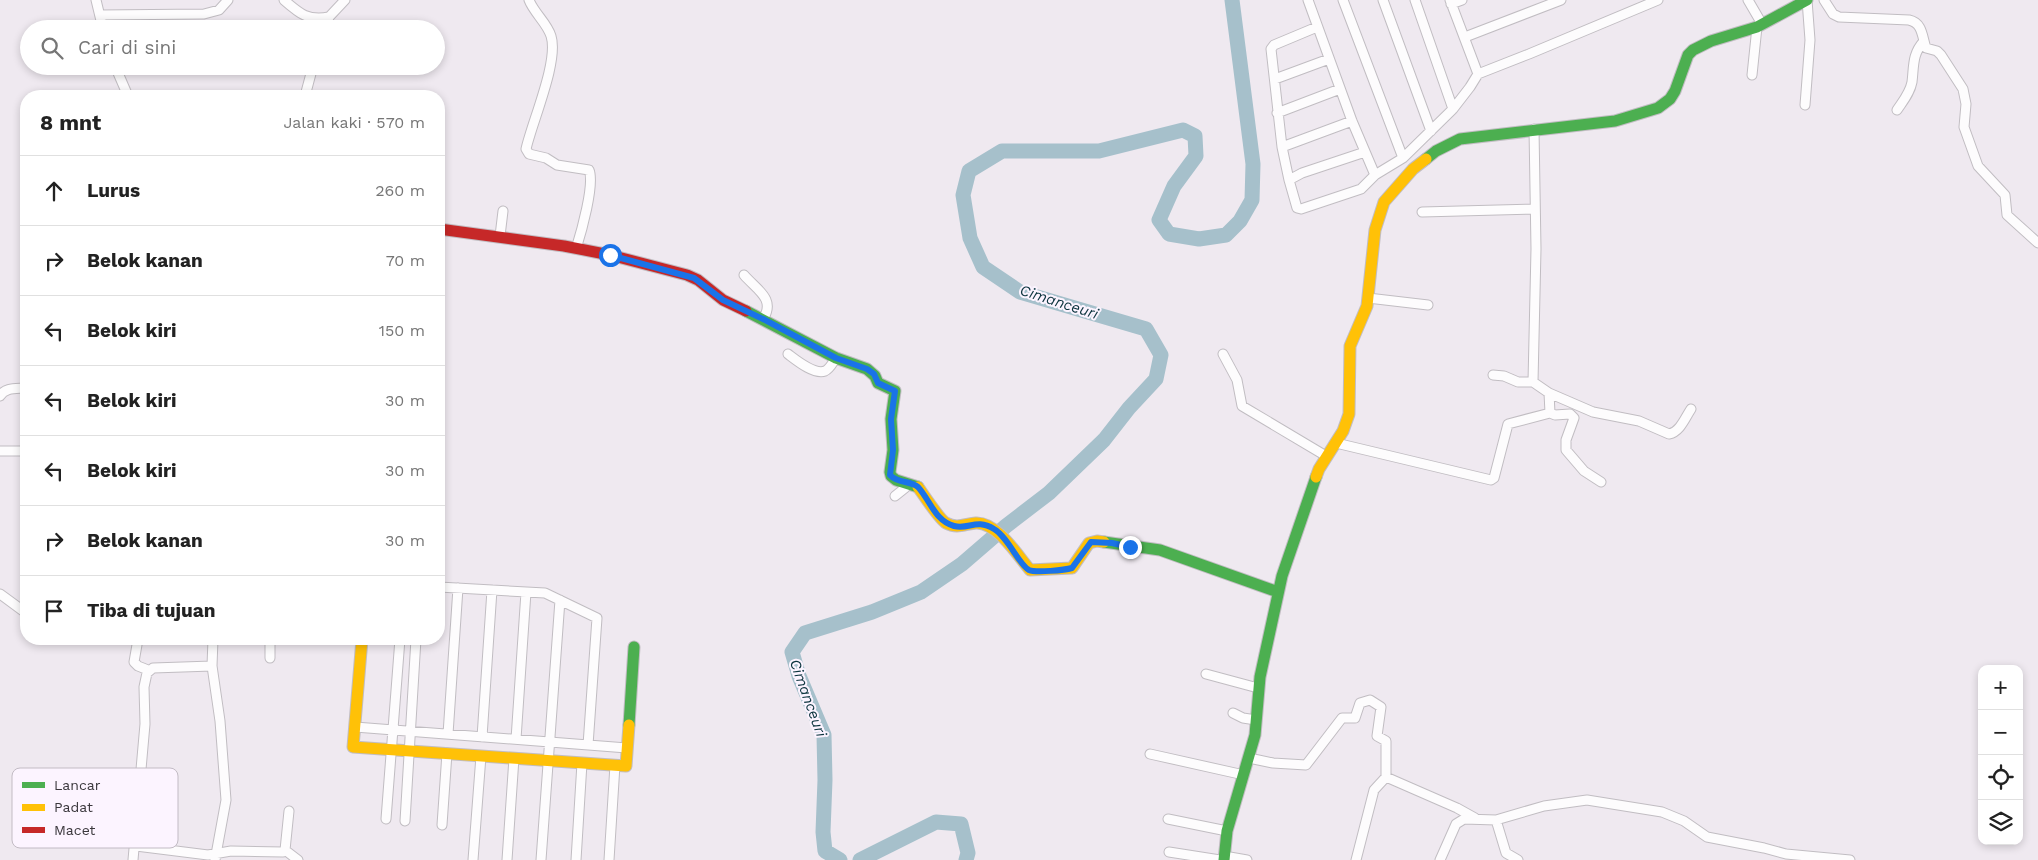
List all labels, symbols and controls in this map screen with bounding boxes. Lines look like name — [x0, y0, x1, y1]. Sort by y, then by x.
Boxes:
search box — [20, 20, 445, 75]
icon: search — [38, 34, 66, 62]
text: Cari di sini — [78, 36, 176, 59]
text: 8 mnt — [40, 110, 101, 135]
text: Jalan kaki · 570 m — [283, 113, 425, 132]
icon: ahead — [40, 177, 68, 205]
text: Lurus — [87, 179, 140, 202]
text: 260 m — [375, 181, 425, 200]
route start — [599, 244, 622, 267]
icon: right — [40, 247, 68, 275]
text: Belok kanan — [87, 249, 203, 272]
text: 70 m — [386, 251, 425, 270]
water label: Cimanceuri — [1018, 281, 1102, 323]
icon: left — [40, 317, 68, 345]
text: Belok kiri — [87, 319, 177, 342]
text: 150 m — [379, 321, 425, 340]
icon: left — [40, 387, 68, 415]
text: Belok kiri — [87, 389, 177, 412]
text: 30 m — [385, 391, 425, 410]
icon: left — [40, 457, 68, 485]
text: Belok kiri — [87, 459, 177, 482]
text: 30 m — [385, 461, 425, 480]
icon: right — [40, 527, 68, 555]
text: Belok kanan — [87, 529, 203, 552]
text: 30 m — [385, 531, 425, 550]
route end — [1119, 536, 1142, 559]
icon: arrive — [40, 597, 68, 625]
text: Tiba di tujuan — [87, 599, 216, 622]
water label: Cimanceuri — [786, 657, 831, 740]
map controls — [1978, 665, 2023, 845]
button: + — [1978, 665, 2023, 710]
button: − — [1978, 710, 2023, 755]
button: locate — [1978, 755, 2023, 800]
legend — [12, 768, 178, 848]
text: Lancar — [54, 777, 101, 793]
text: Padat — [54, 799, 93, 815]
button: layers — [1978, 800, 2023, 845]
text: Macet — [54, 822, 96, 838]

